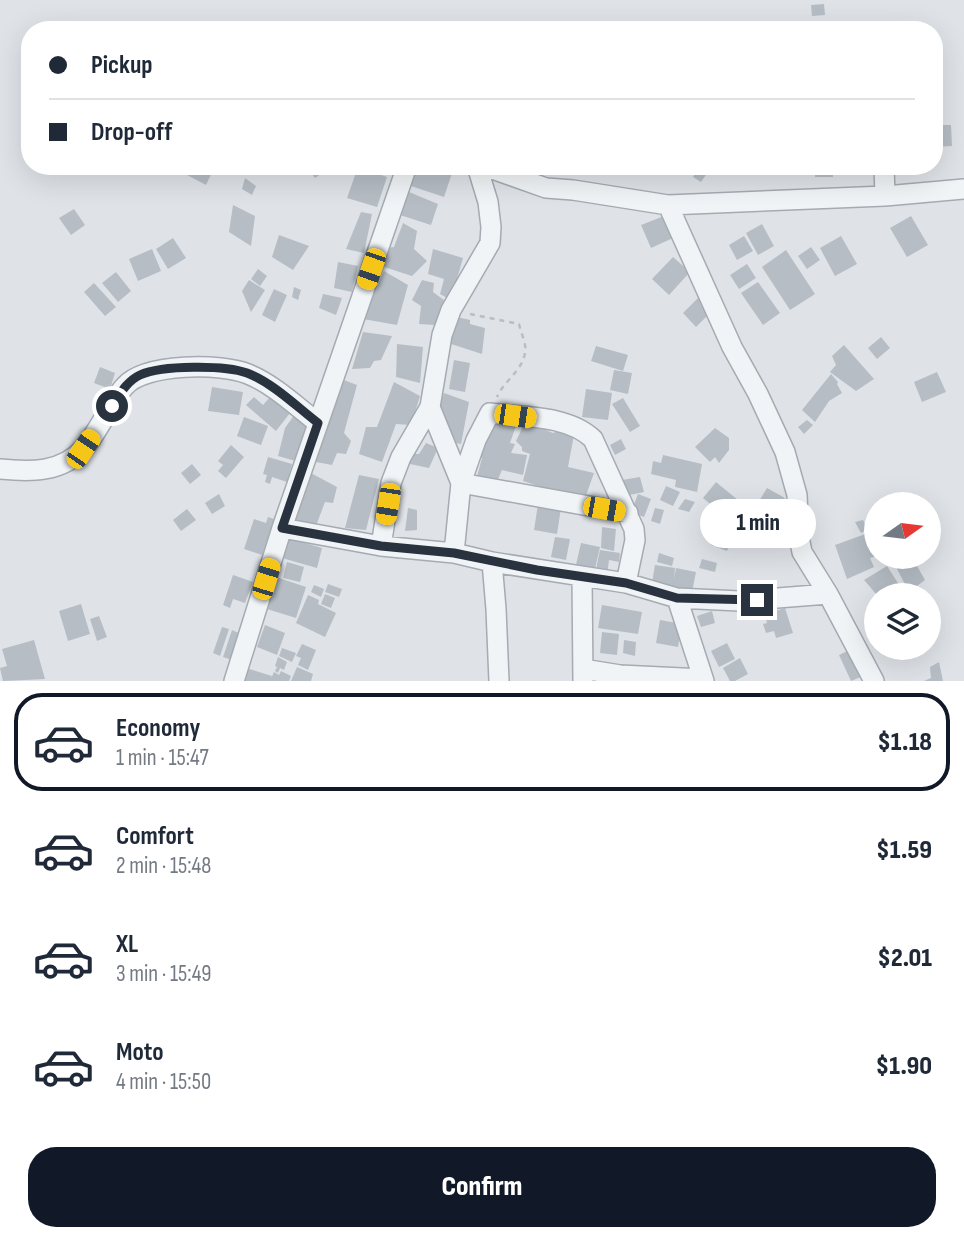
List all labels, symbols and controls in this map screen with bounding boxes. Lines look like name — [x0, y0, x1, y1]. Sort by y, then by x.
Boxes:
text: Pickup — [91, 50, 153, 81]
text: Drop-off — [91, 117, 172, 148]
car — [355, 246, 388, 292]
route start — [96, 390, 128, 422]
car — [493, 403, 538, 429]
car — [63, 426, 104, 472]
car — [375, 482, 402, 526]
north arrow — [864, 492, 942, 569]
map controls — [864, 492, 941, 660]
car — [582, 495, 627, 523]
callout: 1 min — [699, 498, 815, 548]
text: 1 min — [736, 509, 780, 537]
car — [250, 556, 283, 602]
button: layers — [864, 583, 941, 660]
route end — [741, 584, 773, 616]
icon: car — [32, 711, 95, 774]
text: Economy — [116, 713, 200, 744]
text: $1.18 — [877, 727, 932, 758]
text: 1 min · 15:47 — [116, 744, 209, 772]
icon: car — [32, 819, 95, 882]
text: Comfort — [116, 821, 194, 852]
text: $1.59 — [876, 835, 932, 866]
text: 2 min · 15:48 — [116, 852, 211, 880]
icon: car — [32, 927, 95, 990]
text: XL — [116, 929, 138, 960]
text: $2.01 — [878, 943, 932, 974]
text: 3 min · 15:49 — [116, 960, 212, 988]
icon: car — [32, 1035, 95, 1098]
text: Moto — [116, 1037, 164, 1068]
text: $1.90 — [876, 1051, 932, 1082]
text: 4 min · 15:50 — [116, 1068, 211, 1096]
button: Confirm — [28, 1147, 936, 1227]

